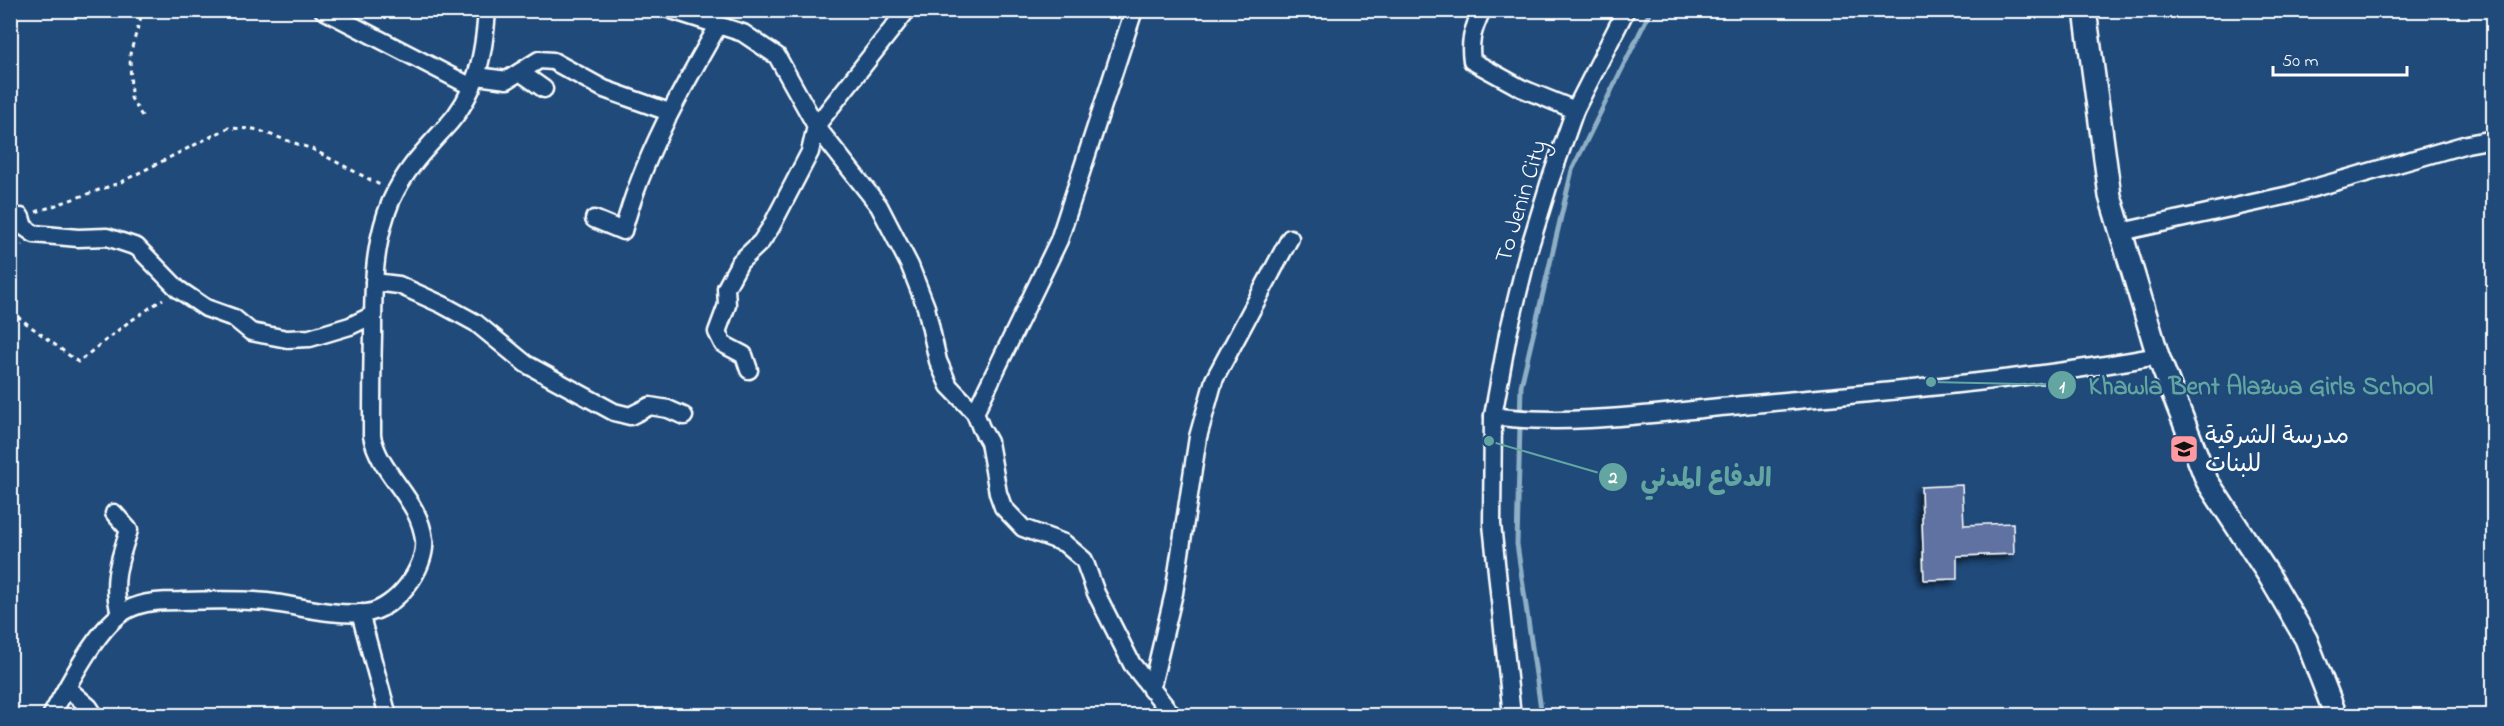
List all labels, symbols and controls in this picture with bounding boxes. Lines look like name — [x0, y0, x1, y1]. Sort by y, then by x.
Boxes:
scale bar — [2273, 39, 2406, 77]
text: 50 m — [2282, 49, 2319, 75]
street label: To Jenin City — [1487, 136, 1559, 268]
callout: Khawla Bent Alazwa Girls School — [2047, 363, 2445, 407]
text: Khawla Bent Alazwa Girls School — [2089, 369, 2433, 407]
text: 1 — [2059, 375, 2065, 401]
place label: مدرسة الشرقية للبنات — [2205, 420, 2349, 483]
school or university icon: مدرسة الشرقية للبنات — [2168, 433, 2200, 465]
callout: الدفاع المدني — [1598, 455, 1784, 499]
text: الدفاع المدني — [1640, 461, 1772, 501]
text: 2 — [1608, 466, 1618, 492]

